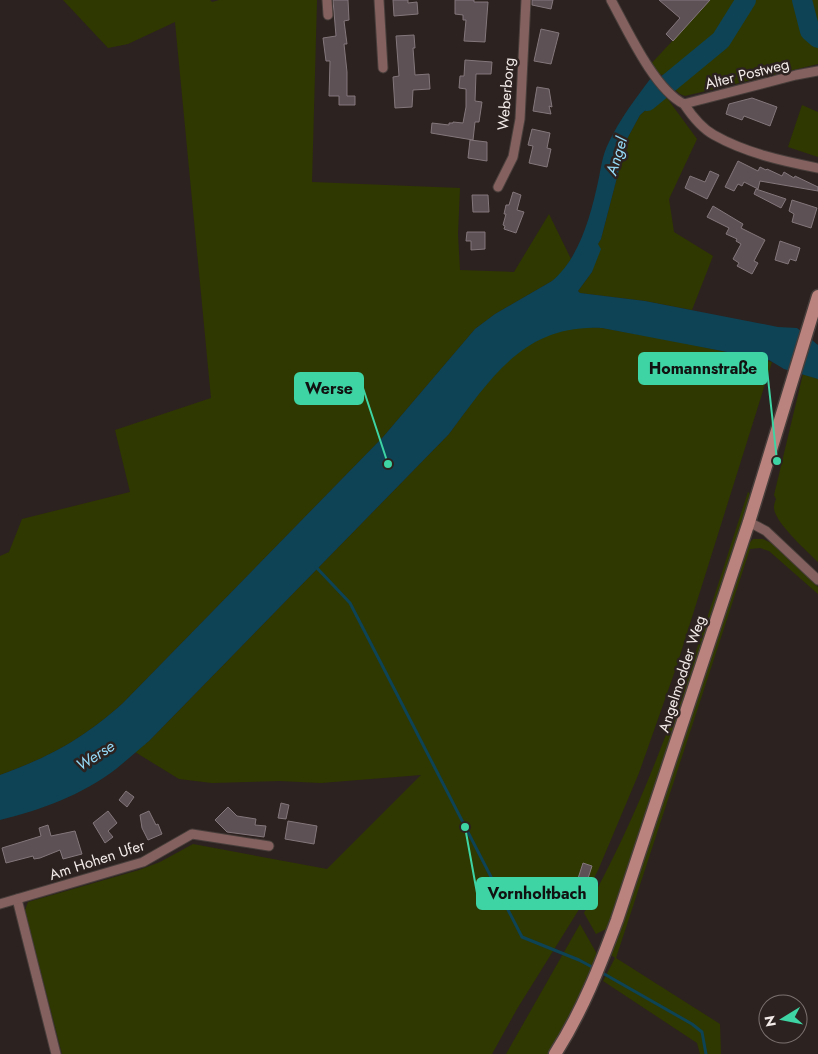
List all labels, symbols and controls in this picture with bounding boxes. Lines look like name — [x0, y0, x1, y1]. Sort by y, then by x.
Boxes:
street label: Alter Postweg — [703, 53, 791, 95]
street label: Weberborg — [492, 57, 520, 131]
water label: Angel — [600, 133, 634, 179]
callout: Homannstraße — [639, 353, 767, 384]
text: Homannstraße — [649, 357, 757, 380]
callout: Werse — [295, 373, 363, 404]
text: Werse — [305, 377, 353, 400]
street label: Angelmodder Weg — [653, 613, 711, 735]
water label: Werse — [71, 735, 119, 776]
street label: Am Hohen Ufer — [46, 834, 149, 886]
callout: Vornholtbach — [477, 878, 597, 909]
text: Vornholtbach — [486, 882, 587, 905]
north arrow — [758, 994, 808, 1044]
text: N — [759, 1014, 781, 1028]

